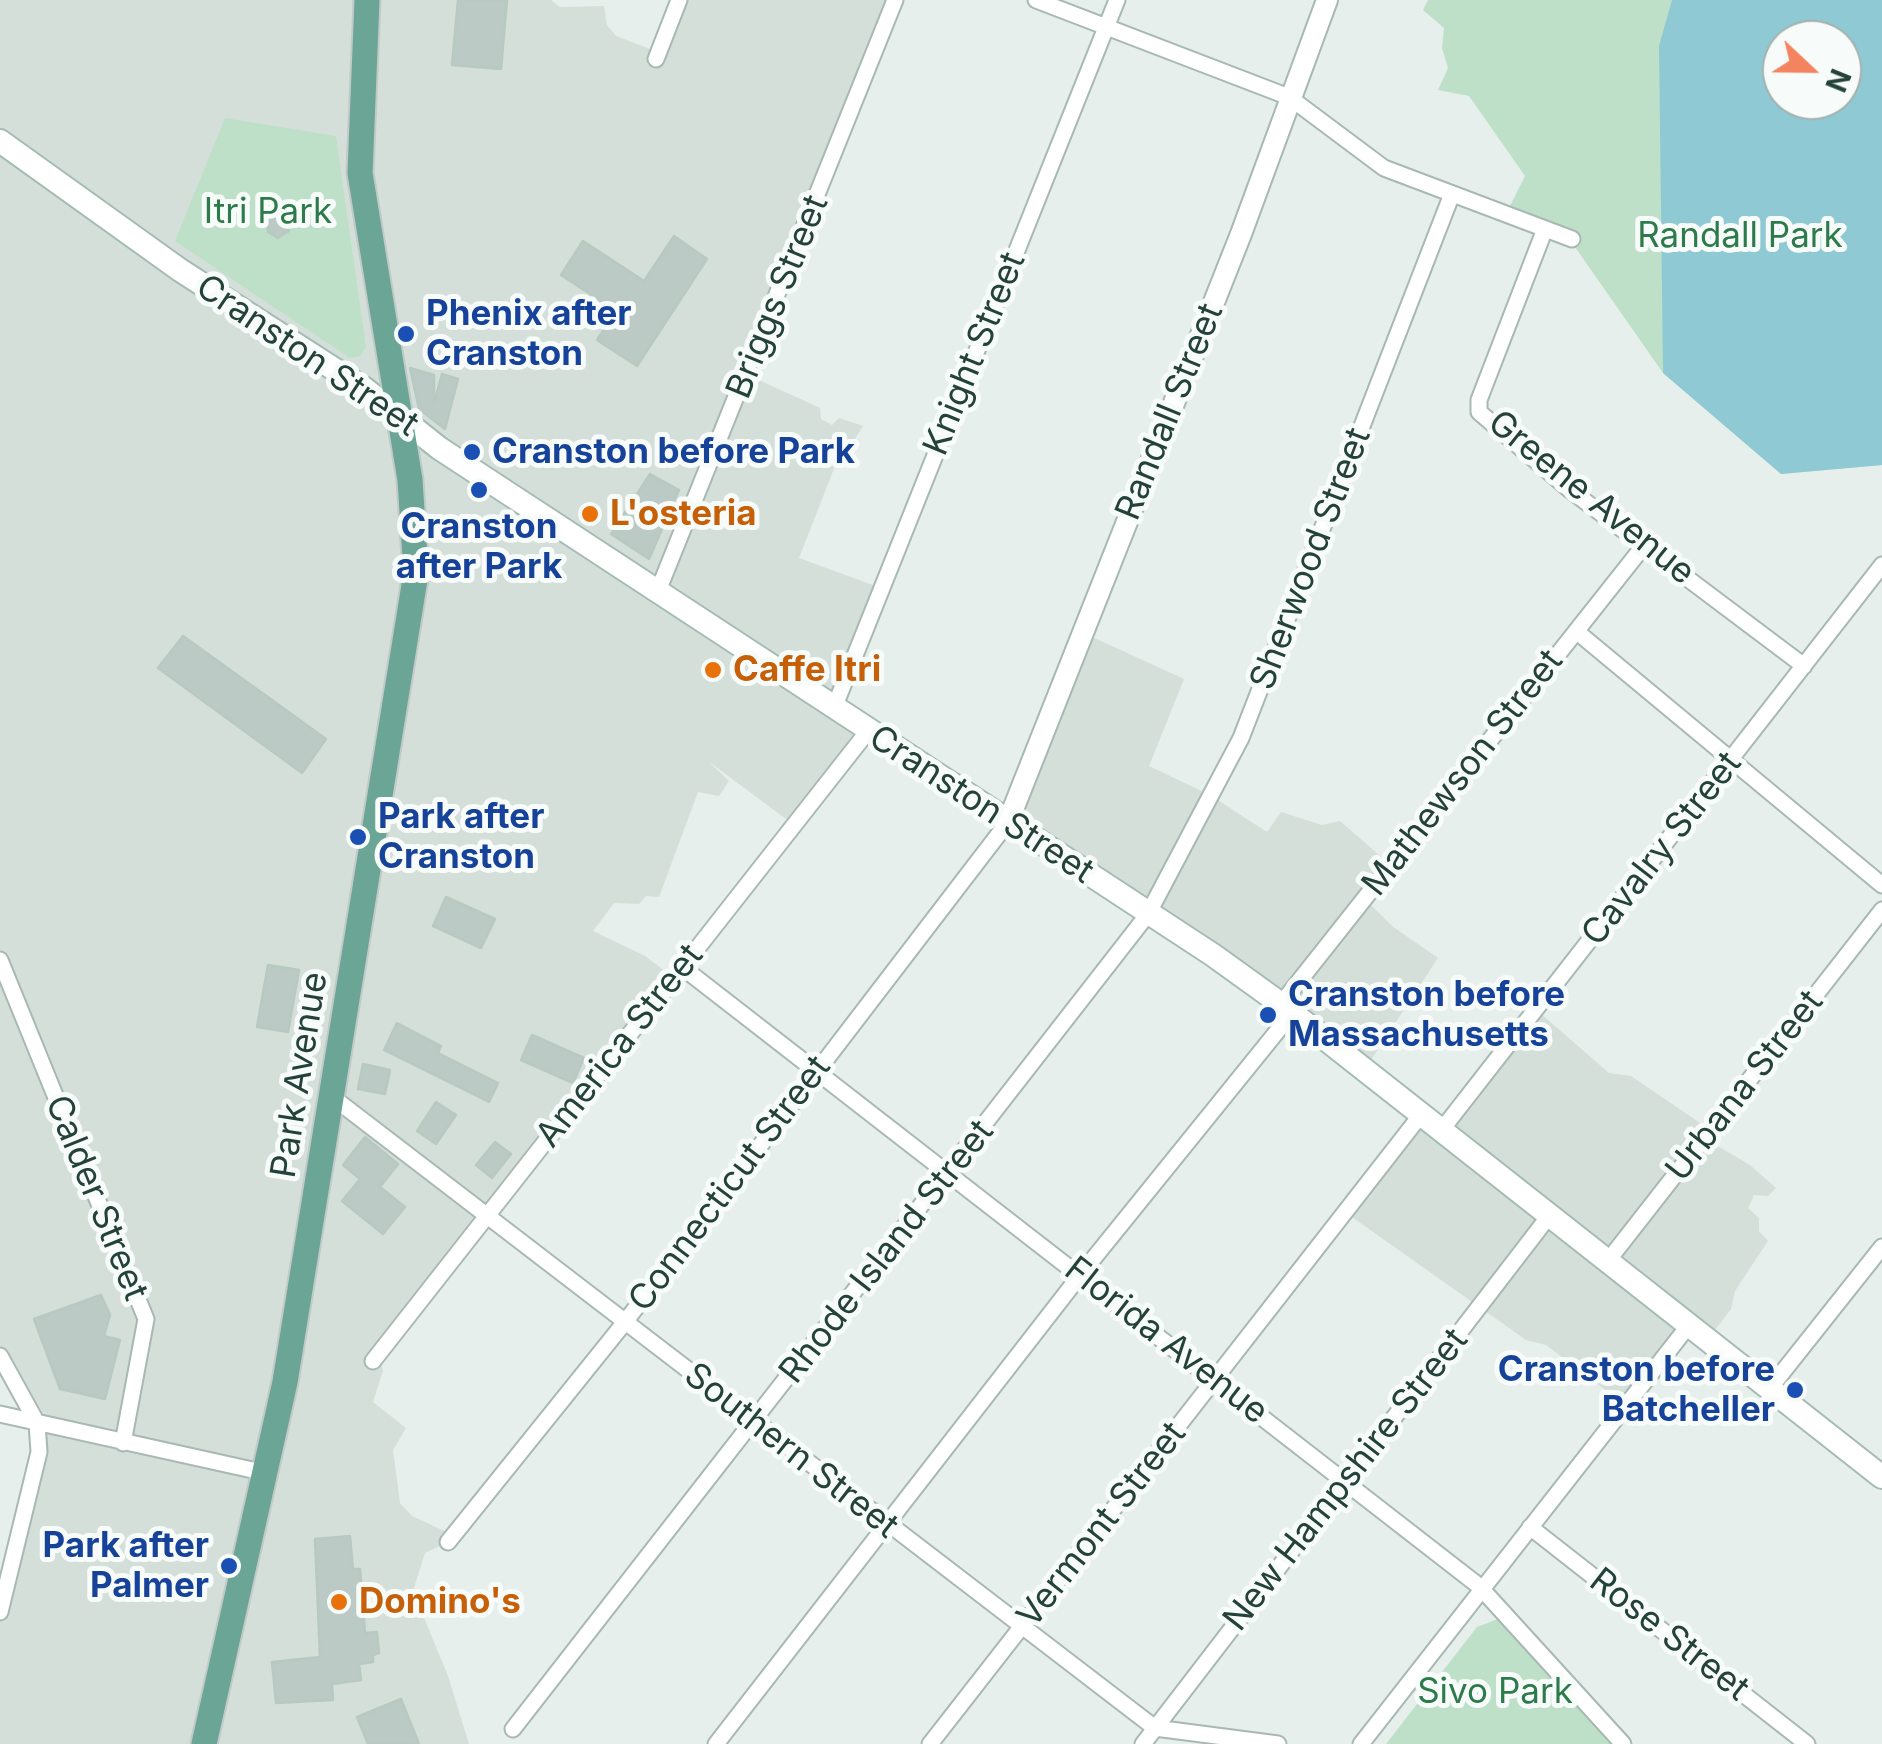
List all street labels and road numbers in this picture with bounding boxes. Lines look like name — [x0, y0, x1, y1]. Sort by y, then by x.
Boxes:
street label: Briggs Street — [718, 189, 838, 405]
street label: Knight Street — [915, 247, 1035, 461]
street label: Cranston Street — [188, 266, 426, 446]
street label: Randall Street — [1108, 298, 1232, 526]
street label: Greene Avenue — [1479, 402, 1703, 594]
street label: Sherwood Street — [1242, 422, 1380, 696]
street label: Mathewson Street — [1354, 642, 1572, 904]
street label: Cranston Street — [861, 717, 1101, 893]
street label: Cavalry Street — [1573, 744, 1751, 954]
street label: America Street — [528, 936, 712, 1156]
street label: Park Avenue — [263, 969, 337, 1181]
street label: Urbana Street — [1658, 982, 1832, 1190]
street label: Connecticut Street — [620, 1048, 840, 1320]
street label: Calder Street — [36, 1089, 156, 1307]
street label: Rhode Island Street — [771, 1112, 1003, 1392]
street label: Florida Avenue — [1056, 1249, 1276, 1433]
street label: New Hampshire Street — [1215, 1321, 1477, 1639]
street label: Southern Street — [676, 1355, 906, 1547]
street label: Vermont Street — [1009, 1414, 1195, 1636]
street label: Rose Street — [1581, 1560, 1757, 1710]

